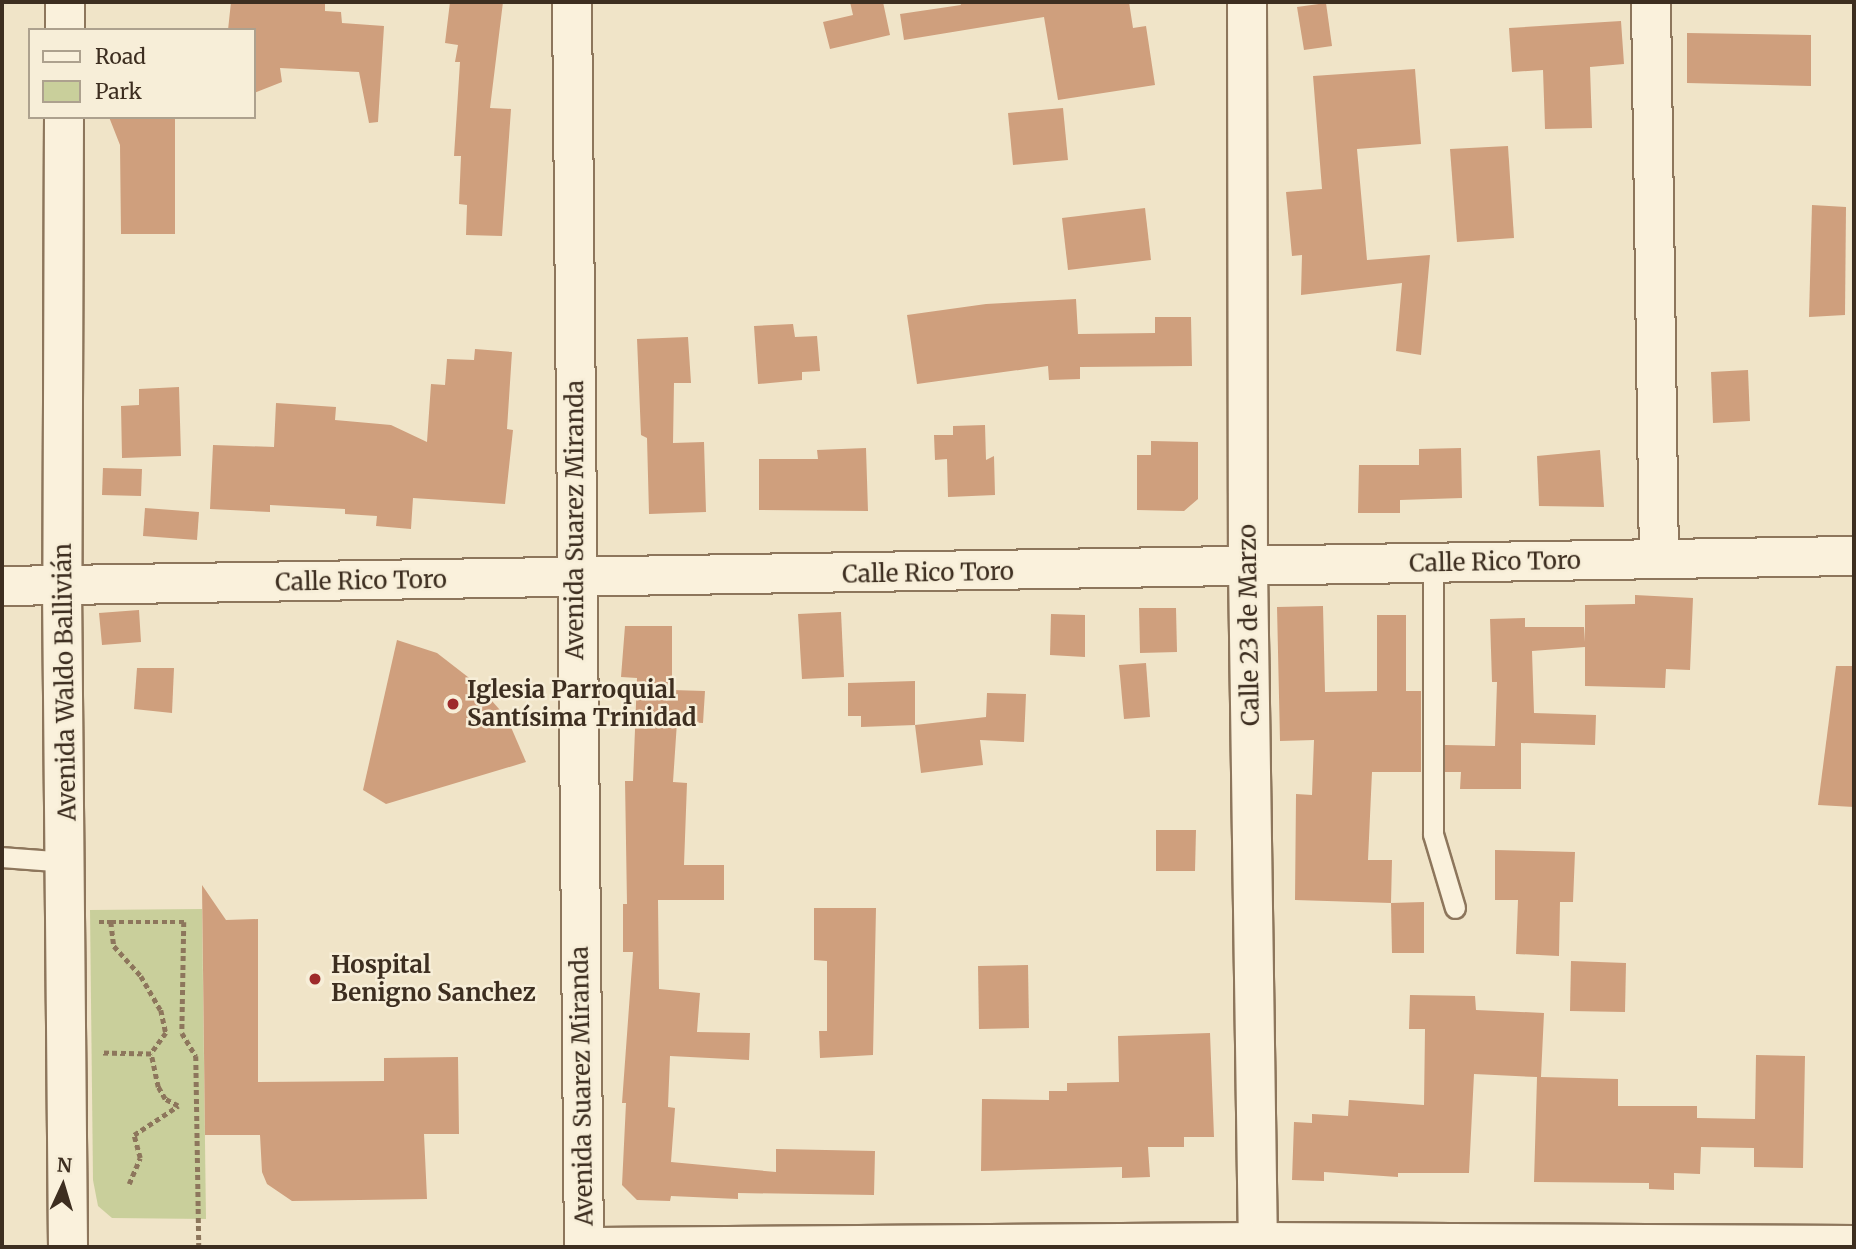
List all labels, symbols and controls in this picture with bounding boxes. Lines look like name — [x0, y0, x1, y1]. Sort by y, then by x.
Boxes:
legend — [28, 28, 256, 119]
text: Road — [95, 43, 146, 70]
text: Park — [95, 78, 142, 105]
street label: Avenida Suarez Miranda — [561, 380, 589, 660]
street label: Calle 23 de Marzo — [1233, 524, 1265, 726]
street label: Avenida Waldo Ballivián — [48, 543, 82, 821]
street label: Calle Rico Toro — [1409, 546, 1581, 578]
street label: Calle Rico Toro — [842, 557, 1014, 589]
street label: Calle Rico Toro — [275, 565, 447, 597]
place label: Iglesia Parroquial Santísima Trinidad — [467, 676, 697, 732]
marker: Iglesia Parroquial Santísima Trinidad — [445, 696, 461, 712]
street label: Avenida Suarez Miranda — [565, 946, 599, 1226]
place label: Hospital Benigno Sanchez — [331, 951, 536, 1007]
marker: Hospital Benigno Sanchez — [305, 969, 325, 989]
north arrow — [28, 1151, 98, 1221]
text: N — [56, 1153, 73, 1178]

